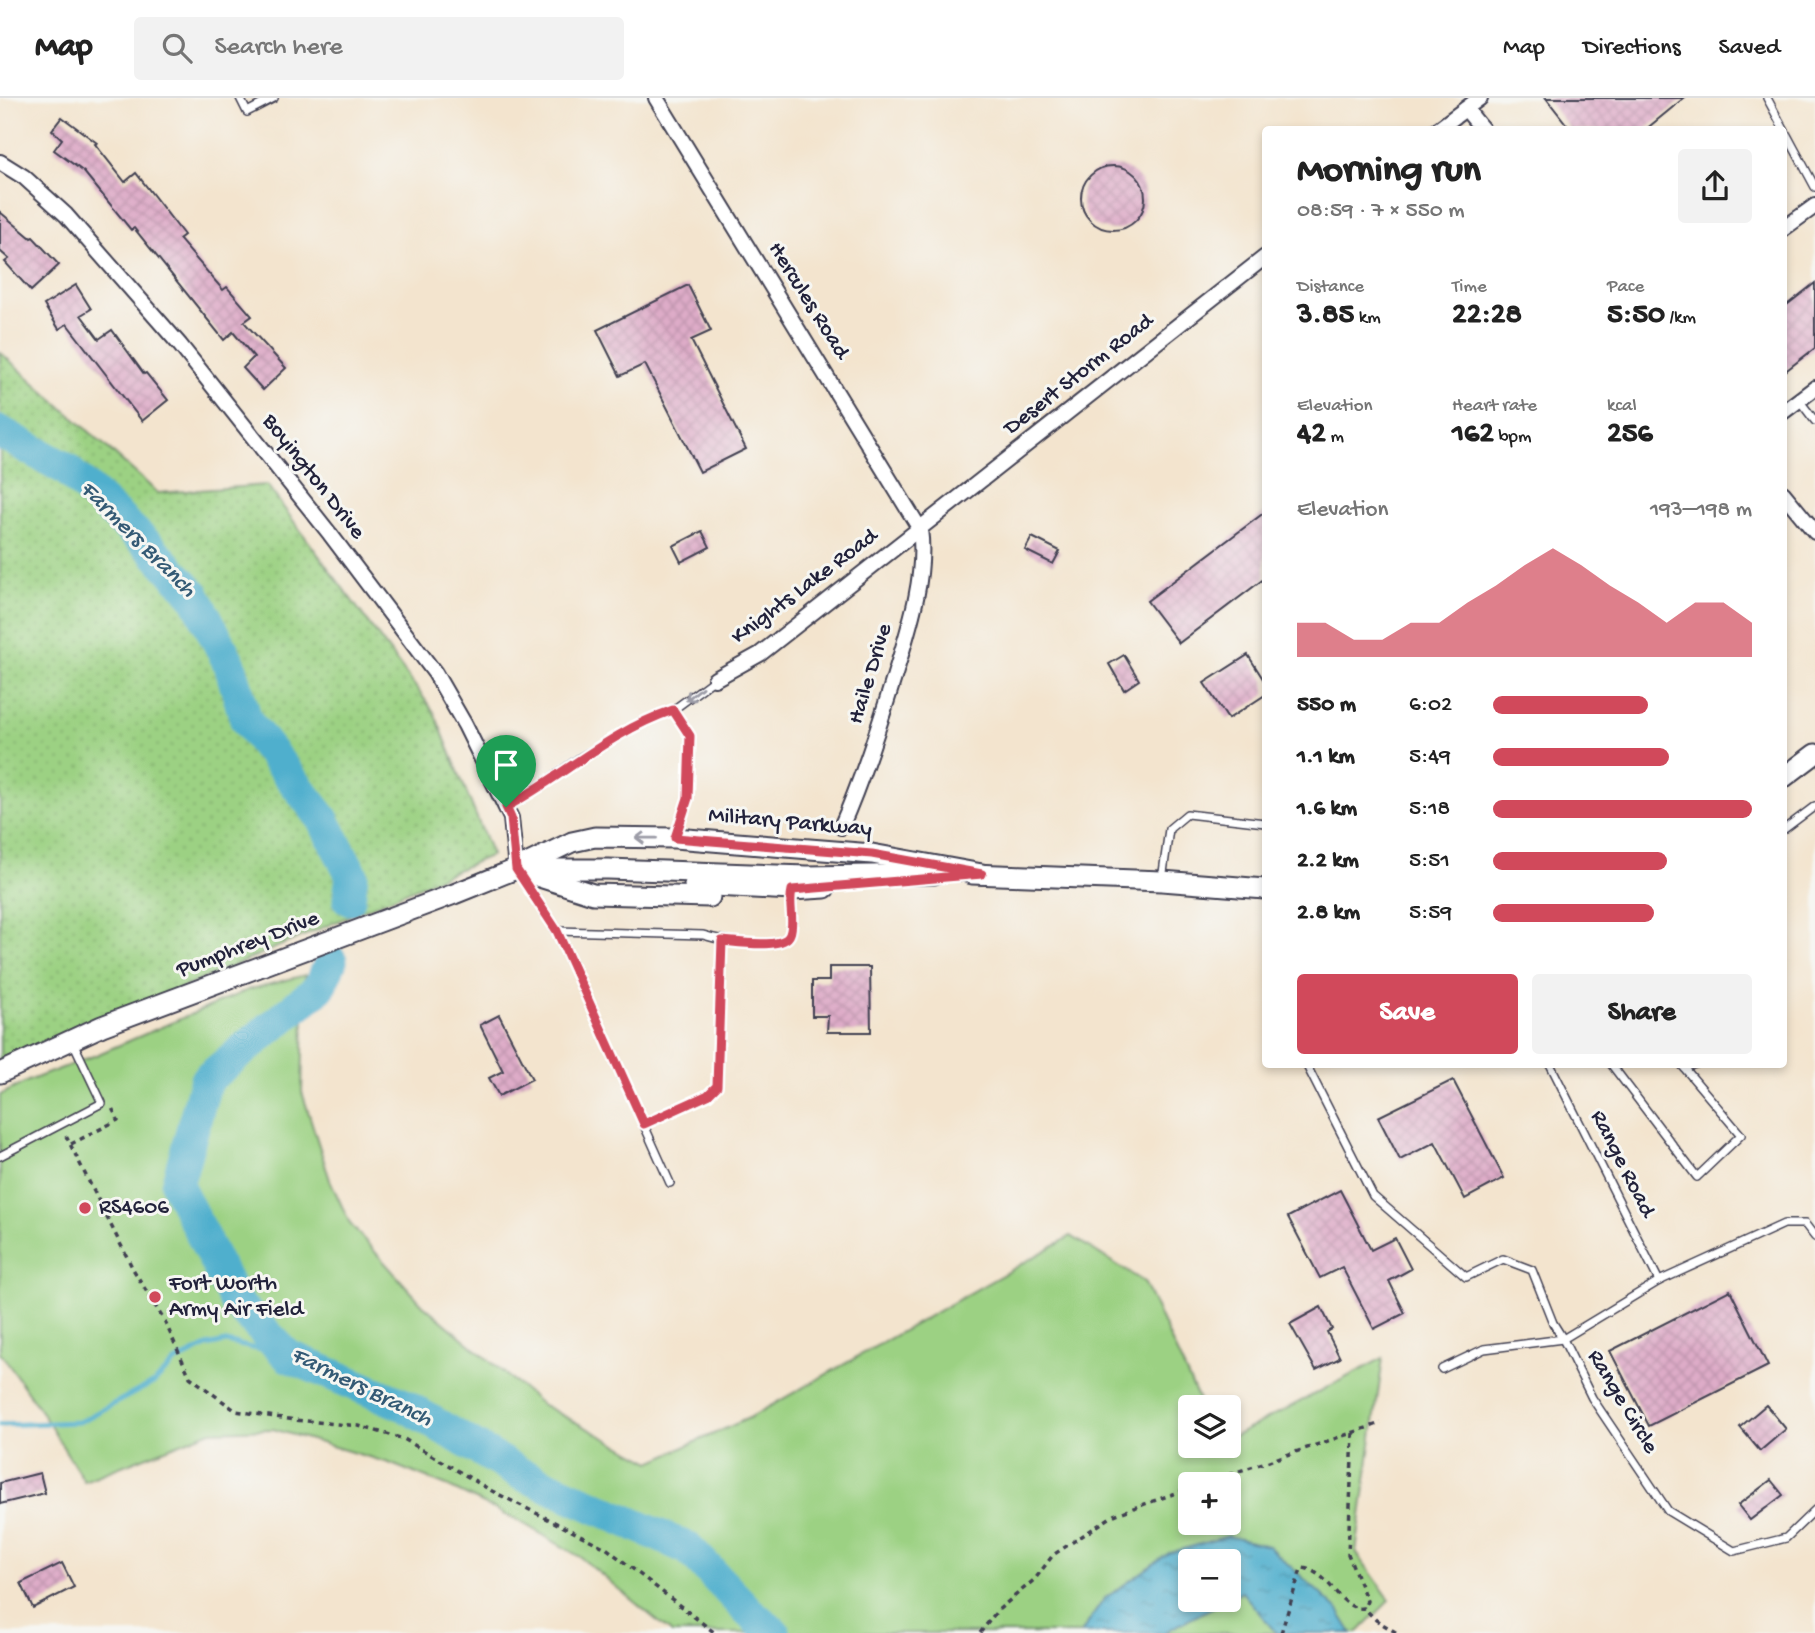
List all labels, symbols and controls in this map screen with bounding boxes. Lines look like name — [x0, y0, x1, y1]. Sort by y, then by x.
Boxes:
search box — [134, 17, 624, 80]
text: Map — [35, 29, 92, 67]
icon: search — [158, 29, 196, 67]
text: Search here — [214, 33, 343, 64]
text: Map — [1503, 34, 1545, 63]
text: Directions — [1583, 34, 1681, 63]
text: Saved — [1719, 34, 1780, 63]
button: share — [1678, 149, 1752, 223]
text: Morning run — [1297, 150, 1481, 194]
text: 08:59 · 7 × 550 m — [1297, 198, 1465, 225]
street label: Hercules Road — [761, 238, 855, 366]
text: Distance — [1297, 276, 1364, 299]
text: Time — [1452, 276, 1487, 299]
text: Pace — [1607, 276, 1644, 299]
text: 3.85 — [1297, 299, 1354, 334]
text: 22:28 — [1452, 299, 1522, 334]
text: 5:50 — [1607, 299, 1665, 334]
street label: Desert Storm Road — [997, 307, 1160, 443]
text: km — [1354, 307, 1381, 330]
text: /km — [1665, 307, 1696, 330]
text: Elevation — [1297, 395, 1373, 418]
text: Heart rate — [1452, 395, 1537, 418]
text: kcal — [1607, 395, 1637, 418]
street label: Boyington Drive — [255, 408, 371, 546]
text: 42 — [1297, 418, 1326, 453]
text: 162 — [1452, 418, 1494, 453]
text: 256 — [1607, 418, 1653, 453]
text: m — [1326, 426, 1344, 449]
text: bpm — [1494, 426, 1531, 449]
water label: Farmers Branch — [73, 476, 202, 605]
text: Elevation — [1297, 497, 1388, 524]
text: 193–198 m — [1650, 497, 1752, 524]
street label: Knights Lake Road — [726, 522, 885, 651]
street label: Haile Drive — [843, 620, 899, 727]
one-way arrow — [685, 686, 703, 701]
text: 550 m — [1297, 692, 1356, 719]
text: 6:02 — [1409, 692, 1452, 719]
pin — [476, 735, 536, 807]
text: 1.1 km — [1297, 744, 1355, 771]
text: 5:49 — [1409, 744, 1451, 771]
icon: arrive — [487, 746, 525, 784]
text: 1.6 km — [1297, 796, 1357, 823]
text: 5:18 — [1409, 796, 1450, 823]
street label: Military Parkway — [707, 802, 873, 844]
one-way arrow — [635, 831, 658, 845]
text: 2.2 km — [1297, 848, 1359, 875]
text: 5:51 — [1409, 848, 1450, 875]
text: 2.8 km — [1297, 900, 1360, 927]
text: 5:59 — [1409, 900, 1452, 927]
street label: Pumphrey Drive — [172, 905, 324, 985]
button: Save — [1297, 974, 1518, 1054]
button: Share — [1532, 974, 1752, 1054]
street label: Range Road — [1584, 1106, 1661, 1223]
place label: RS4606 — [99, 1195, 169, 1222]
marker: RS4606 — [77, 1200, 93, 1216]
place label: Fort Worth Army Air Field — [168, 1271, 305, 1324]
marker: Fort Worth Army Air Field — [147, 1289, 163, 1305]
water label: Farmers Branch — [286, 1341, 437, 1435]
street label: Range Circle — [1580, 1345, 1664, 1460]
map controls — [1178, 1395, 1241, 1612]
button: layers — [1178, 1395, 1241, 1458]
button: + — [1178, 1472, 1241, 1535]
button: − — [1178, 1549, 1241, 1612]

